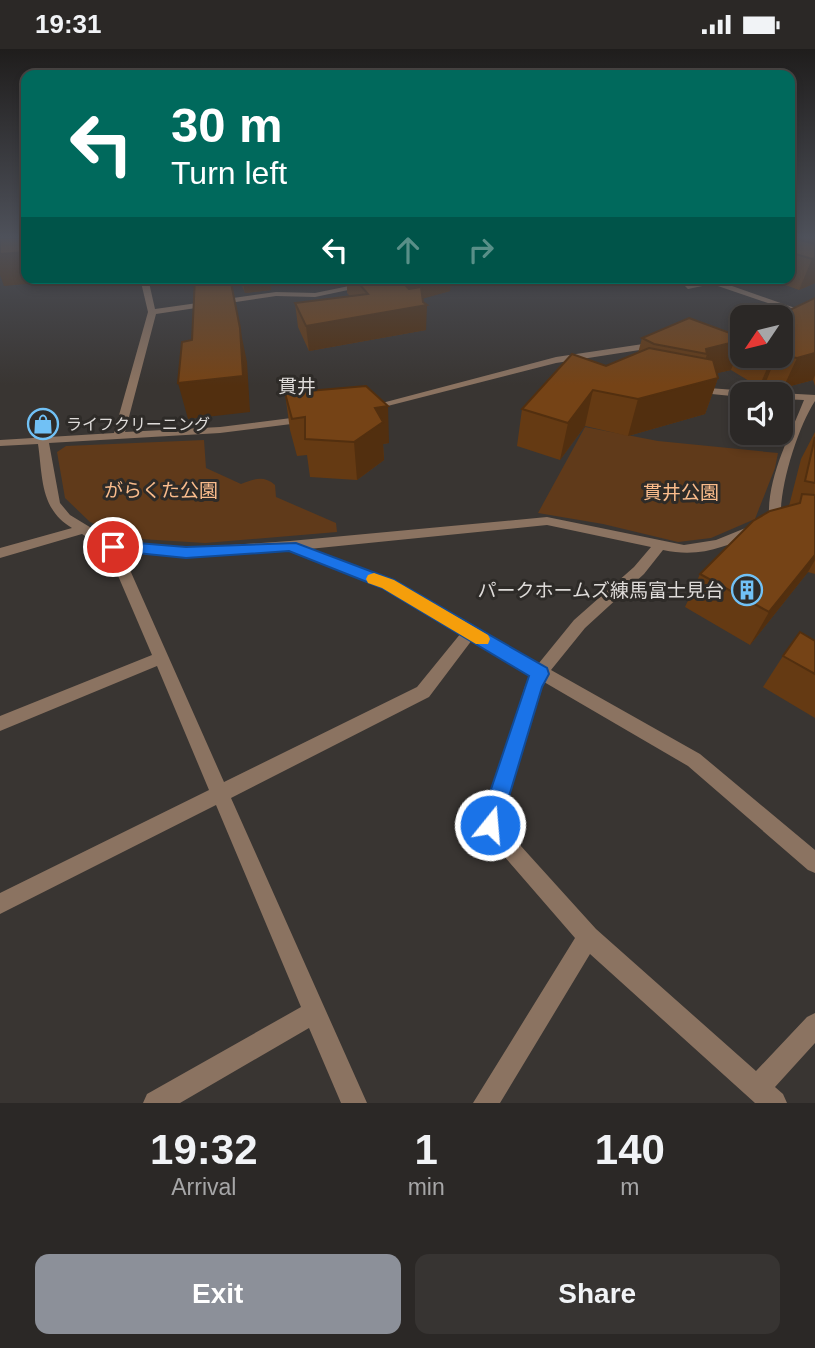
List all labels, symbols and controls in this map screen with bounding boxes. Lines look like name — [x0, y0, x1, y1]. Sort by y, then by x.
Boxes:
text: 19:31 — [35, 9, 102, 39]
icon: left — [56, 98, 147, 189]
text: 30 m — [171, 98, 283, 152]
text: Turn left — [171, 155, 287, 191]
icon: left — [316, 231, 354, 269]
icon: ahead — [389, 231, 427, 269]
icon: right — [462, 231, 500, 269]
north arrow — [730, 305, 793, 367]
map controls — [730, 305, 793, 445]
district label: 貫井 — [278, 376, 316, 397]
button: sound — [730, 382, 793, 445]
shop icon: ライフクリーニング — [26, 407, 60, 441]
place label: ライフクリーニング — [66, 416, 210, 433]
park label: がらくた公園 — [104, 480, 218, 501]
park label: 貫井公園 — [643, 482, 719, 503]
pin — [83, 517, 143, 577]
icon: arrive — [94, 528, 132, 566]
building icon: パークホームズ練馬富士見台 — [730, 573, 764, 607]
place label: パークホームズ練馬富士見台 — [478, 580, 724, 601]
position arrow — [453, 788, 527, 862]
text: 19:32 — [150, 1126, 258, 1173]
text: 1 — [414, 1126, 438, 1173]
text: 140 — [595, 1126, 665, 1173]
text: Arrival — [171, 1174, 236, 1200]
text: min — [408, 1174, 445, 1200]
text: m — [620, 1174, 639, 1200]
button: Exit — [35, 1254, 401, 1334]
button: Share — [415, 1254, 780, 1334]

